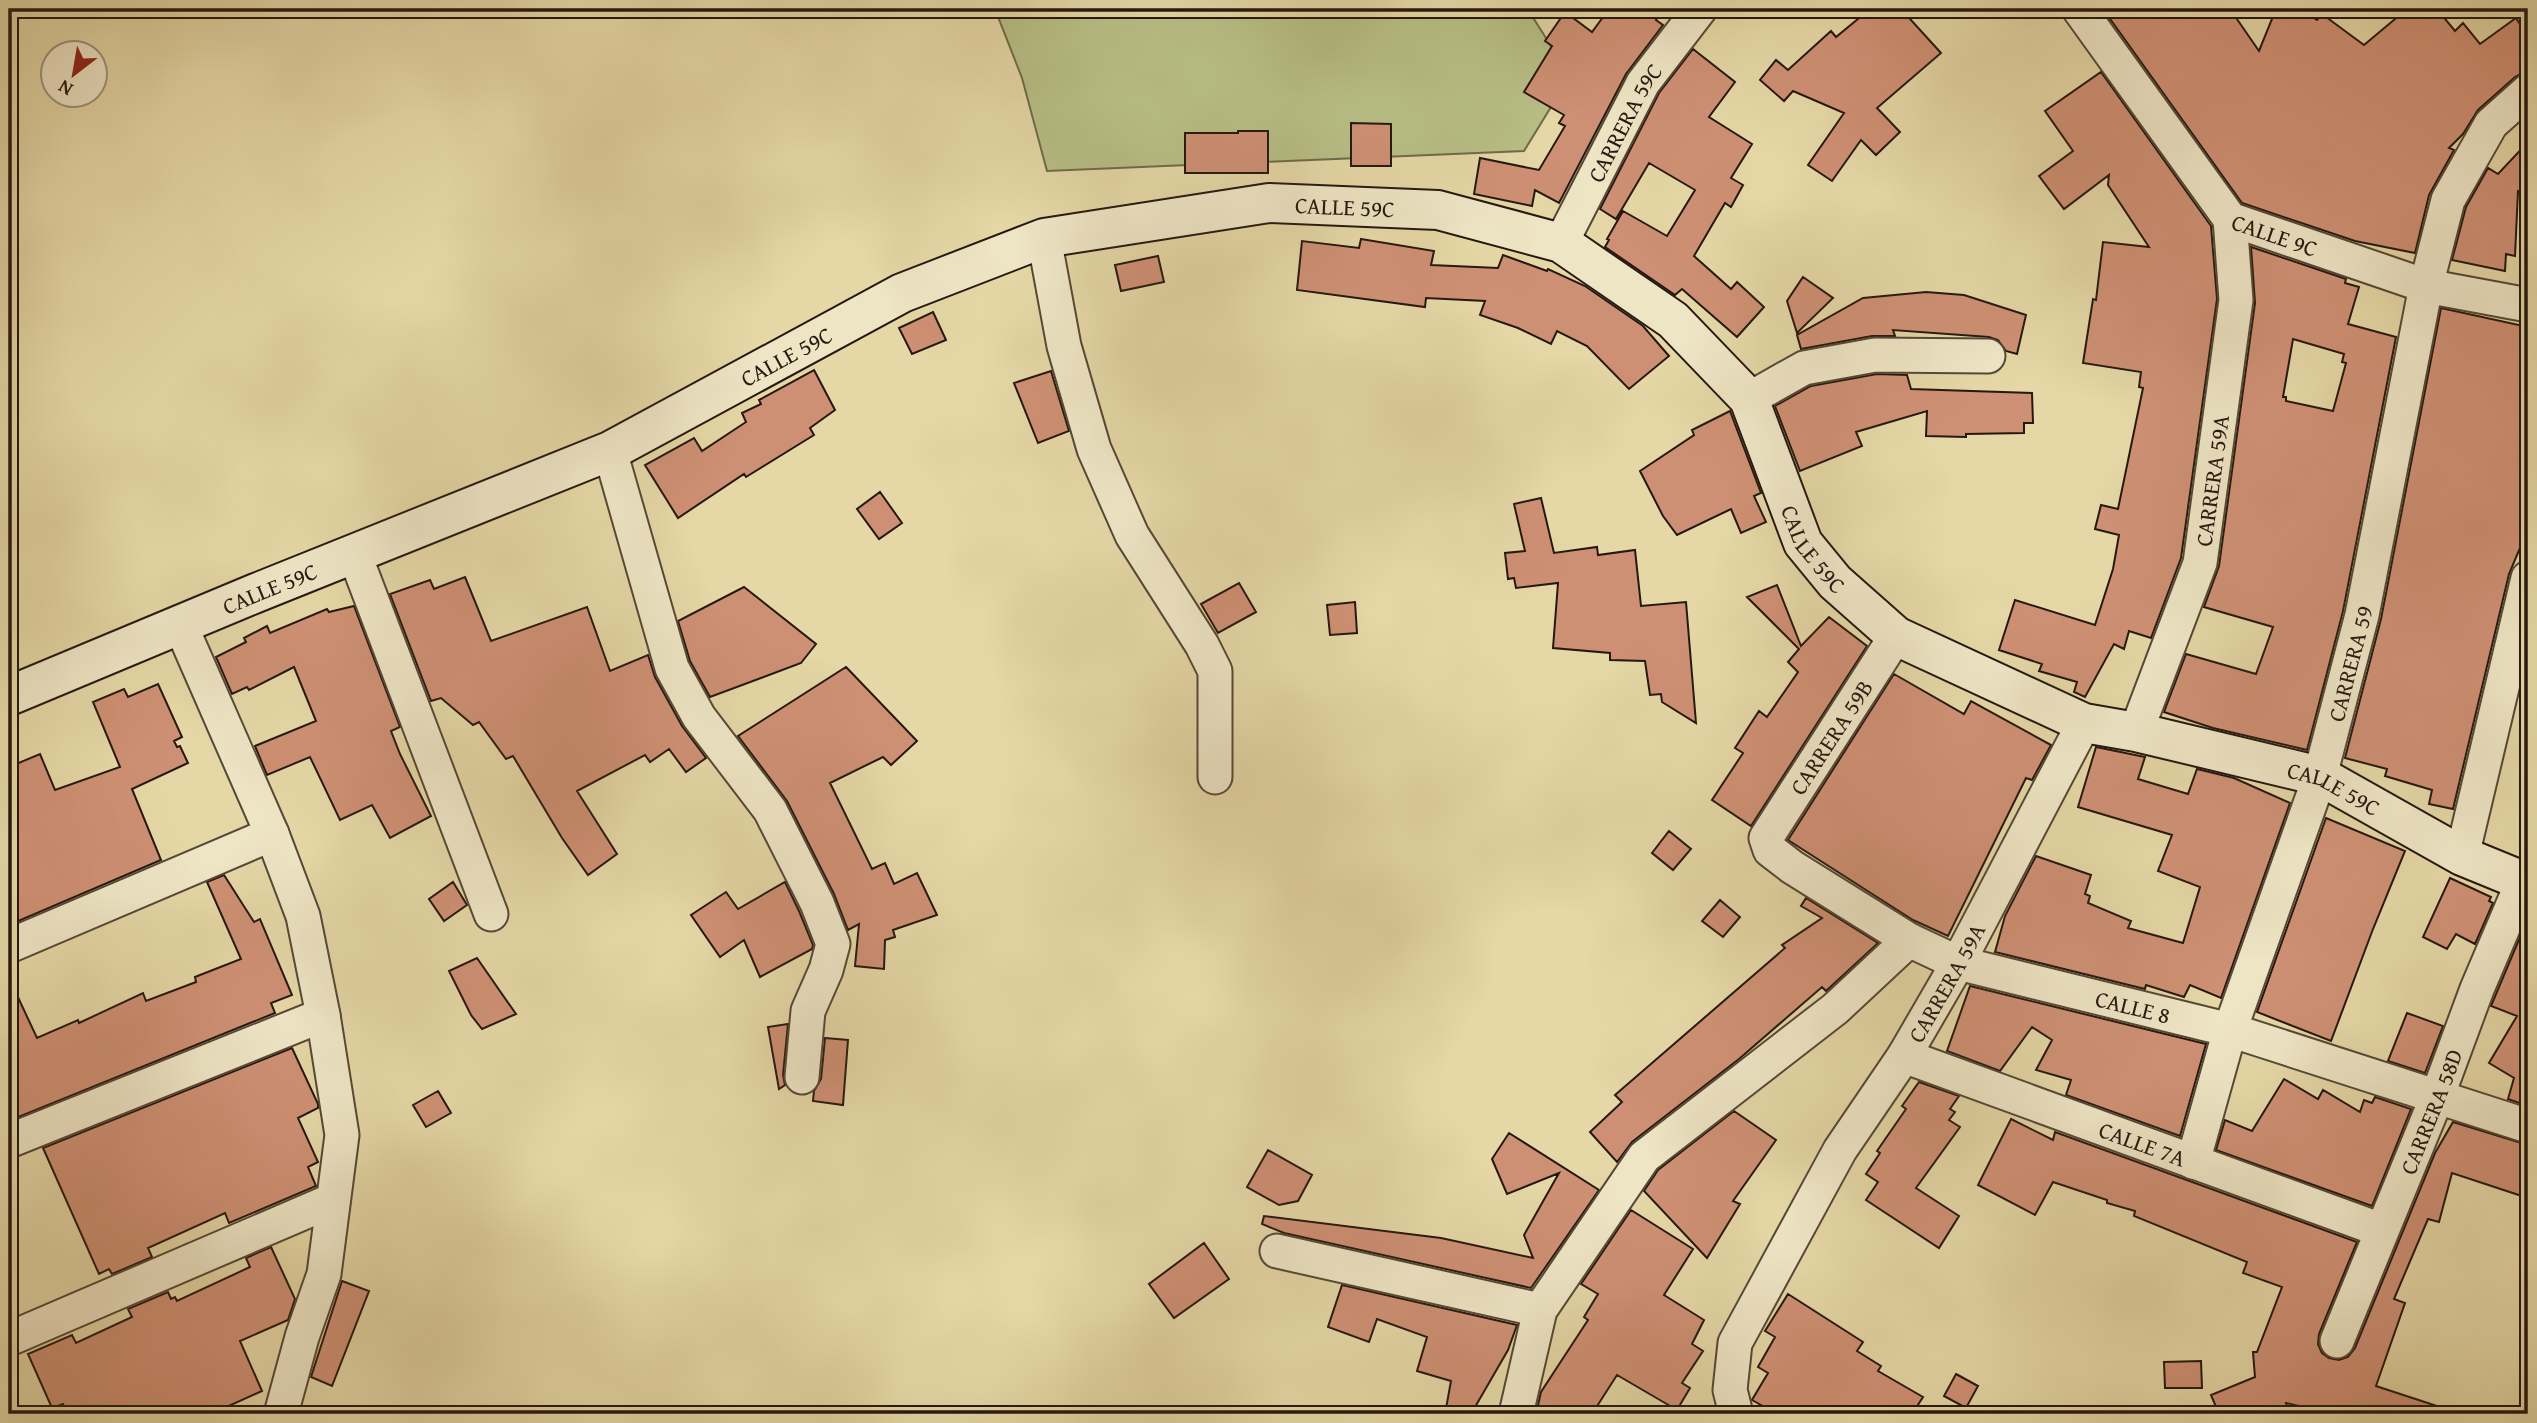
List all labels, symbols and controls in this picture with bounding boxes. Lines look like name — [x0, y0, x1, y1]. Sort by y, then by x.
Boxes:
north arrow — [38, 38, 108, 108]
street label: CARRERA 59C — [1578, 56, 1669, 188]
text: N — [52, 73, 78, 104]
street label: CALLE 59C — [1294, 188, 1395, 225]
street label: CALLE 9C — [2228, 204, 2322, 264]
street label: CALLE 59C — [734, 318, 838, 394]
street label: CARRERA 59A — [2186, 413, 2237, 548]
street label: CALLE 59C — [1774, 500, 1853, 601]
street label: CALLE 59C — [217, 554, 322, 622]
street label: CARRERA 59 — [2318, 603, 2380, 725]
street label: CARRERA 59B — [1781, 673, 1881, 801]
street label: CALLE 59C — [2284, 752, 2386, 823]
street label: CARRERA 59A — [1899, 917, 1993, 1048]
street label: CALLE 8 — [2092, 981, 2174, 1031]
street label: CARRERA 58D — [2391, 1044, 2470, 1179]
street label: CALLE 7A — [2095, 1112, 2191, 1174]

